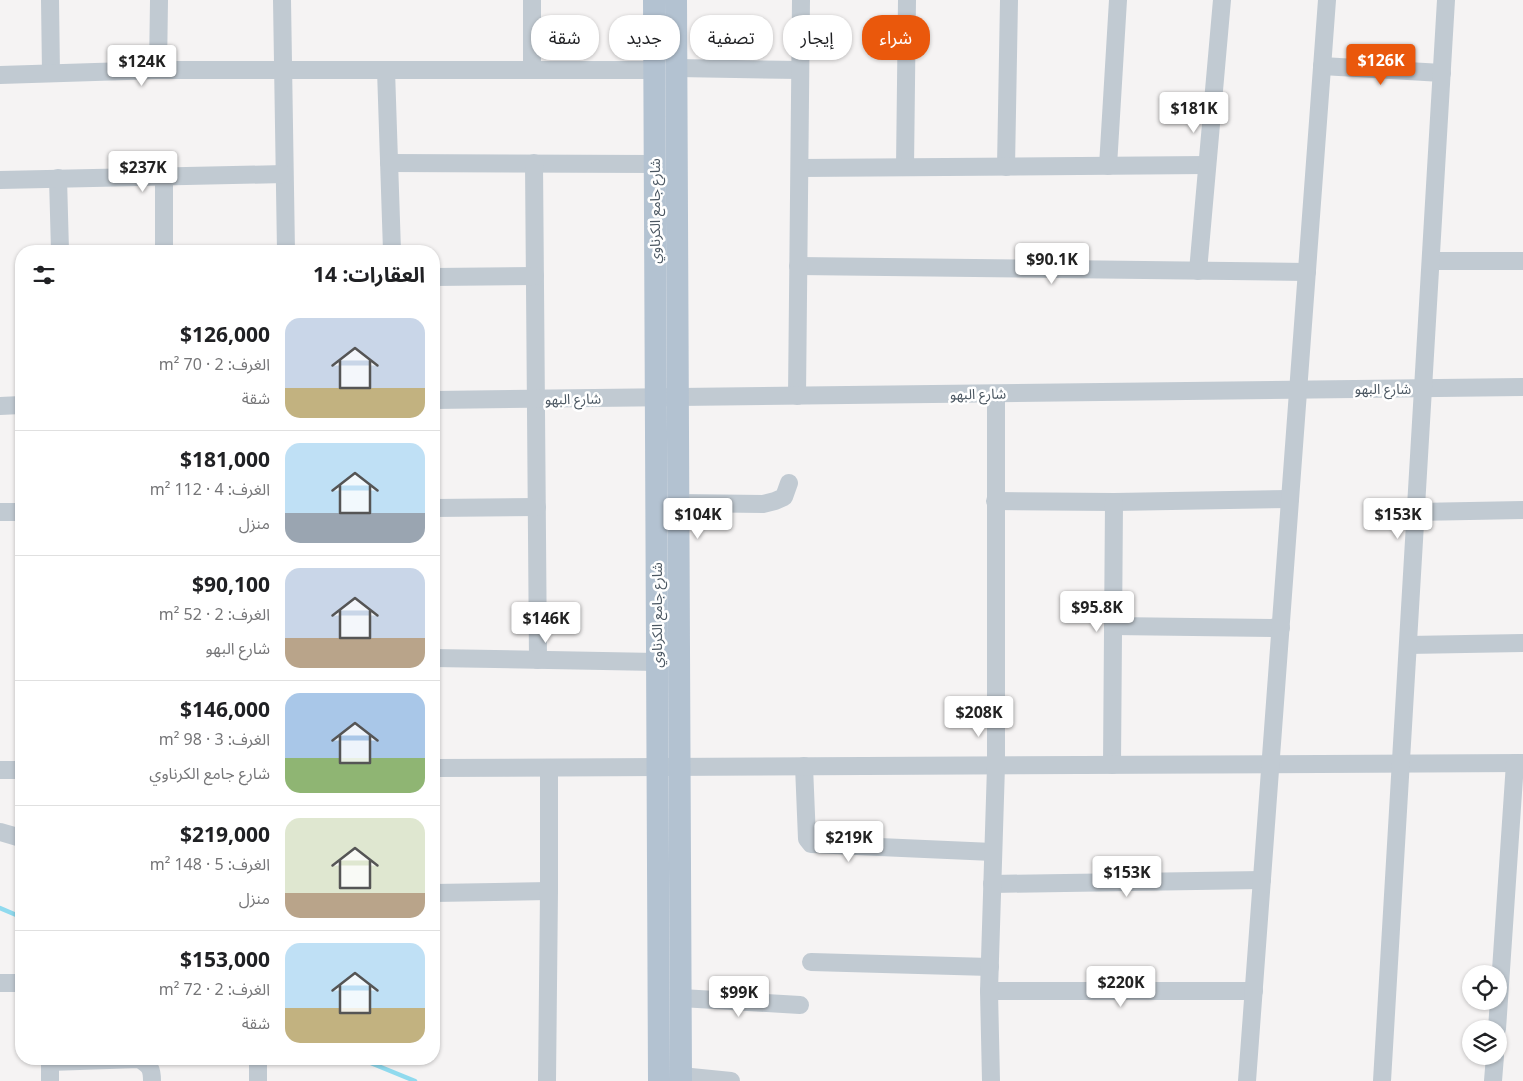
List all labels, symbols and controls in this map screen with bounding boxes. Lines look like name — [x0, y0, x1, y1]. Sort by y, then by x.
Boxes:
chip: شقة — [531, 15, 599, 60]
chip: جديد — [609, 15, 680, 60]
chip: تصفية — [690, 15, 773, 60]
chip: إيجار — [783, 15, 852, 60]
chip: شراء — [862, 15, 930, 60]
pin: $124K — [107, 44, 177, 87]
pin: $126K — [1346, 44, 1416, 86]
text: $126K — [1357, 49, 1405, 71]
text: $124K — [118, 50, 166, 72]
pin: $181K — [1159, 92, 1229, 134]
text: $181K — [1170, 97, 1218, 119]
pin: $237K — [108, 150, 178, 193]
text: $237K — [119, 156, 167, 178]
street label: شارع جامع الكرناوي — [645, 158, 666, 264]
pin: $90.1K — [1011, 242, 1093, 285]
text: $90.1K — [1026, 248, 1078, 270]
text: العقارات: 14 — [313, 260, 425, 288]
icon: filters — [30, 261, 58, 289]
text: $126,000 — [180, 320, 270, 348]
icon: home — [325, 338, 385, 398]
text: الغرف: 2 · 70 m² — [159, 353, 270, 375]
street label: شارع البهو — [1355, 379, 1411, 400]
street label: شارع البهو — [950, 384, 1006, 405]
text: شقة — [242, 387, 270, 409]
street label: شارع البهو — [545, 389, 601, 410]
text: $181,000 — [180, 445, 270, 473]
icon: home — [325, 463, 385, 523]
text: الغرف: 4 · 112 m² — [150, 478, 270, 500]
pin: $104K — [663, 498, 733, 540]
pin: $153K — [1363, 498, 1433, 540]
text: $104K — [674, 503, 722, 525]
text: $153K — [1374, 503, 1422, 525]
text: منزل — [239, 512, 270, 534]
street label: شارع جامع الكرناوي — [647, 562, 668, 668]
text: $90,100 — [192, 570, 270, 598]
icon: home — [325, 588, 385, 648]
pin: $95.8K — [1056, 590, 1138, 633]
text: $95.8K — [1071, 596, 1123, 618]
pin: $146K — [511, 602, 581, 644]
text: الغرف: 2 · 52 m² — [159, 603, 270, 625]
text: $146K — [522, 607, 570, 629]
text: شارع البهو — [206, 637, 270, 659]
text: $146,000 — [180, 695, 270, 723]
pin: $208K — [944, 696, 1014, 738]
text: $208K — [955, 701, 1003, 723]
icon: home — [325, 713, 385, 773]
text: الغرف: 3 · 98 m² — [159, 728, 270, 750]
text: شارع جامع الكرناوي — [149, 762, 270, 784]
text: $219,000 — [180, 820, 270, 848]
pin: $219K — [814, 820, 884, 863]
text: $219K — [825, 826, 873, 848]
icon: home — [325, 838, 385, 898]
text: الغرف: 5 · 148 m² — [150, 853, 270, 875]
pin: $153K — [1092, 856, 1162, 898]
text: $153K — [1103, 861, 1151, 883]
text: منزل — [239, 887, 270, 909]
text: $153,000 — [180, 945, 270, 973]
icon: home — [325, 963, 385, 1023]
map controls — [1462, 965, 1507, 1065]
button: locate — [1462, 965, 1507, 1010]
pin: $220K — [1086, 966, 1156, 1008]
text: $220K — [1097, 971, 1145, 993]
pin: $99K — [709, 976, 769, 1018]
text: الغرف: 2 · 72 m² — [159, 978, 270, 1000]
text: $99K — [720, 981, 758, 1003]
text: شقة — [242, 1012, 270, 1034]
button: layers — [1462, 1020, 1507, 1065]

